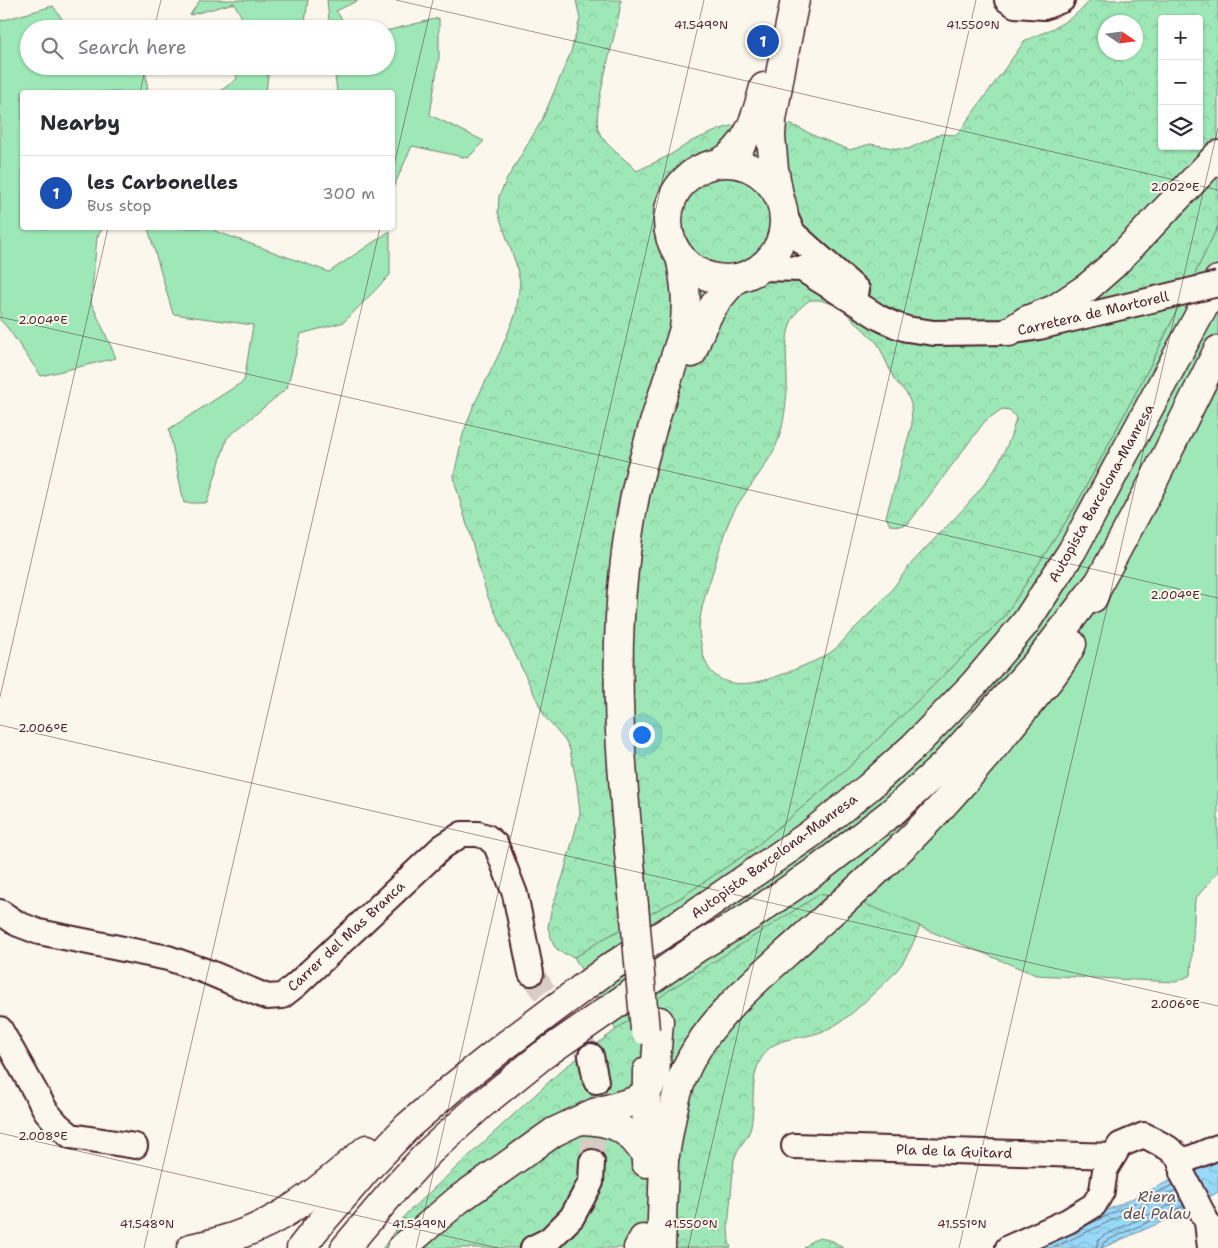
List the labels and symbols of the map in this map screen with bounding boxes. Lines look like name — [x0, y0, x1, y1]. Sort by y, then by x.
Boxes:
north arrow — [1098, 15, 1143, 60]
text: 41.549°N — [674, 17, 728, 33]
text: 41.550°N — [946, 17, 1000, 33]
pin: 1 — [747, 22, 779, 60]
text: 2.002°E — [1151, 179, 1199, 195]
street label: Carretera de Martorell — [1016, 287, 1171, 339]
text: 2.004°E — [18, 312, 68, 328]
street label: Autopista Barcelona-Manresa — [1044, 400, 1158, 585]
text: 2.004°E — [1150, 587, 1200, 603]
text: 2.006°E — [18, 720, 68, 736]
your location — [629, 722, 655, 748]
street label: Autopista Barcelona-Manresa — [687, 789, 861, 922]
street label: Carrer del Mas Branca — [284, 877, 409, 995]
text: 2.006°E — [1150, 996, 1200, 1012]
text: 2.008°E — [18, 1128, 68, 1144]
street label: Pla de la Guitard — [895, 1140, 1013, 1162]
water label: Riera del Palau — [1123, 1187, 1191, 1224]
text: 41.548°N — [120, 1216, 174, 1232]
text: 41.549°N — [392, 1216, 446, 1232]
text: 41.550°N — [664, 1216, 718, 1232]
text: 41.551°N — [937, 1216, 987, 1232]

